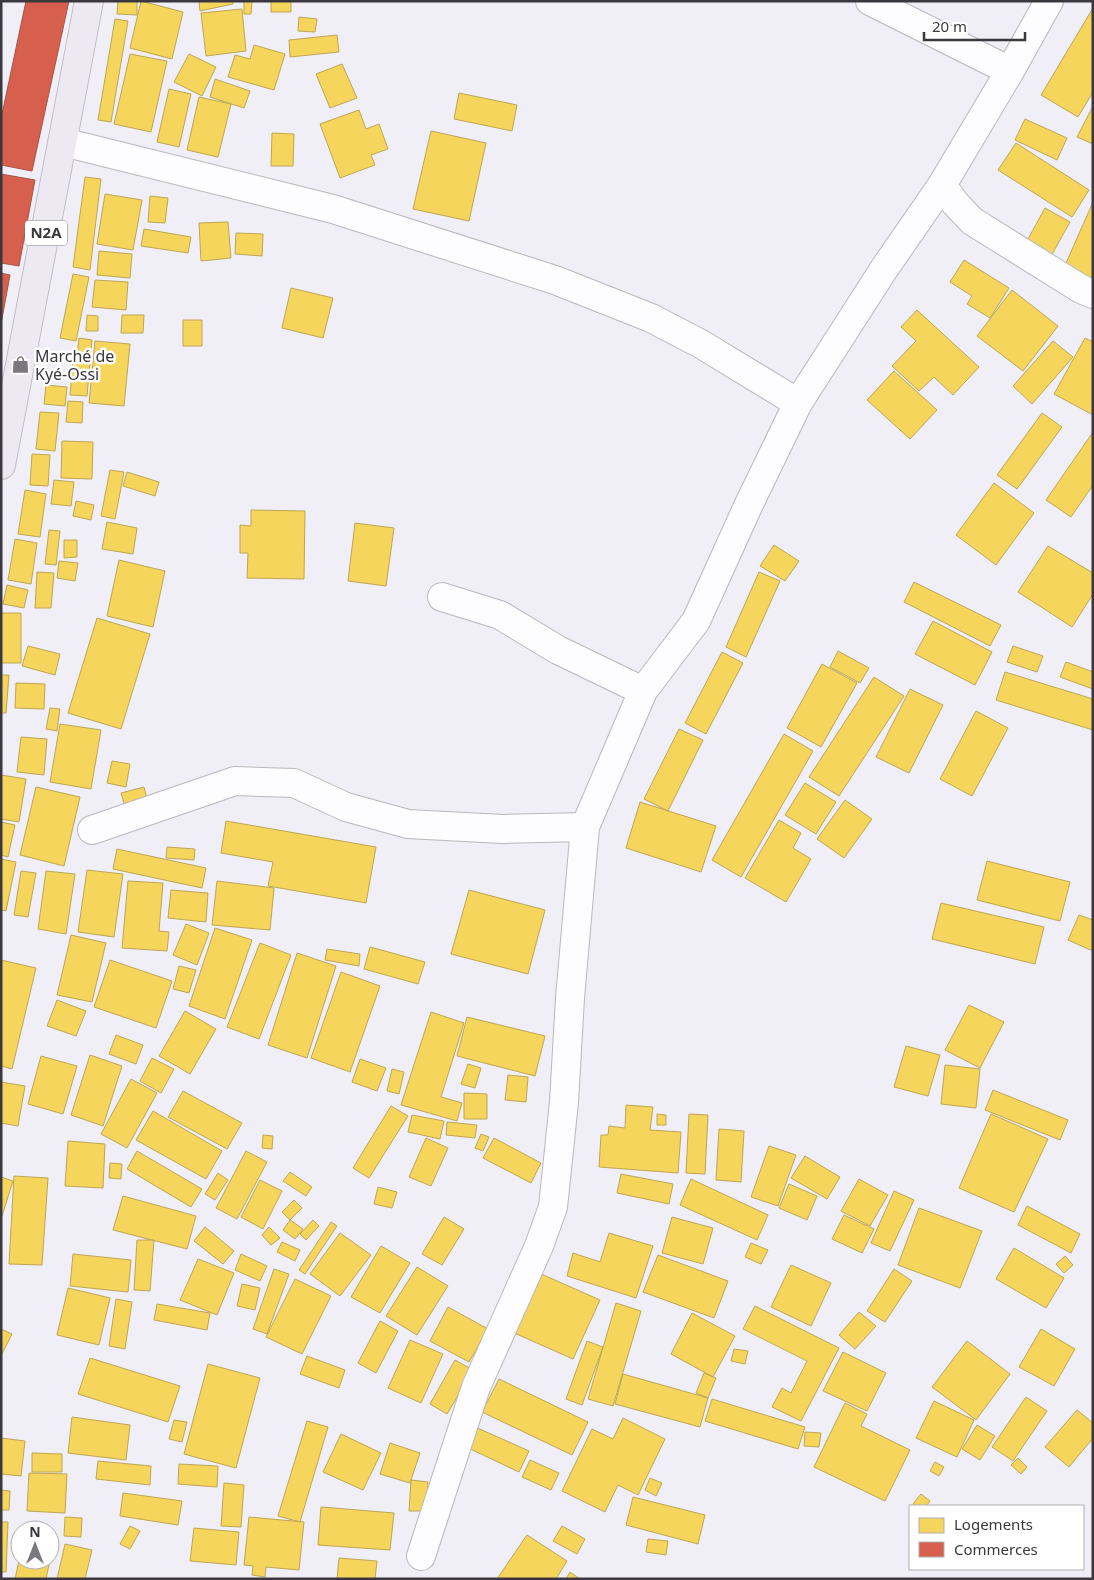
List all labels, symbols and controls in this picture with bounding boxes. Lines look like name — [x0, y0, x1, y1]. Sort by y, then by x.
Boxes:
scale bar — [924, 10, 1025, 42]
text: 20 m — [932, 16, 967, 36]
road number: N2A — [25, 220, 67, 246]
place label: Marché de Kyé-Ossi — [35, 345, 114, 385]
shop icon: Marché de Kyé-Ossi — [11, 355, 31, 375]
legend — [909, 1505, 1084, 1570]
text: Logements — [954, 1514, 1033, 1534]
north arrow — [10, 1520, 60, 1570]
text: N — [29, 1522, 41, 1541]
text: Commerces — [954, 1539, 1038, 1559]

